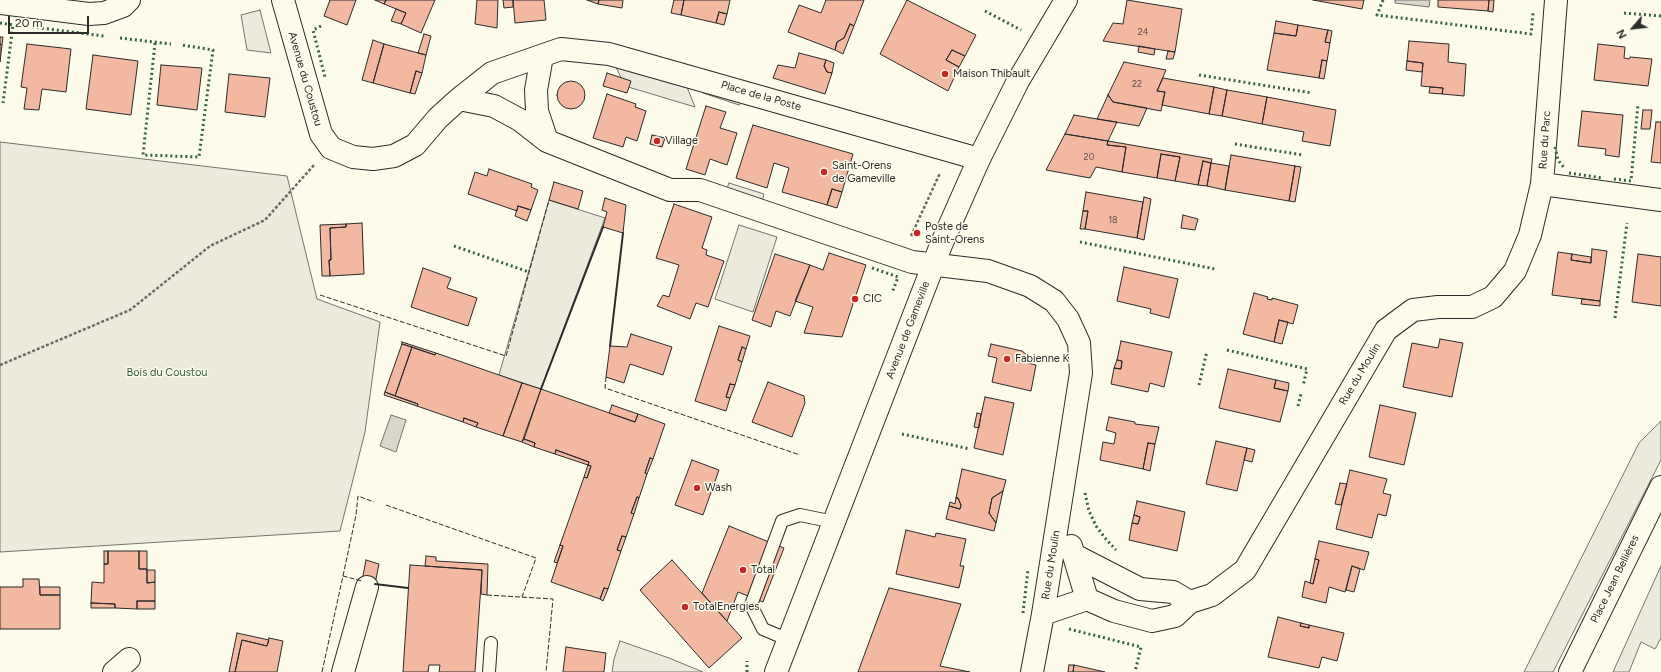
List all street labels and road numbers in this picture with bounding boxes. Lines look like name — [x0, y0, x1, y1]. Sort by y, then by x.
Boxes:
street label: Avenue du Coustou — [285, 30, 325, 128]
street label: Place de la Poste — [719, 78, 803, 114]
street label: Rue du Parc — [1536, 110, 1554, 170]
street label: Avenue de Gameville — [883, 279, 933, 381]
street label: Rue du Moulin — [1336, 341, 1384, 407]
street label: Rue du Moulin — [1039, 529, 1063, 601]
street label: Place Jean Bellières — [1588, 533, 1642, 625]

